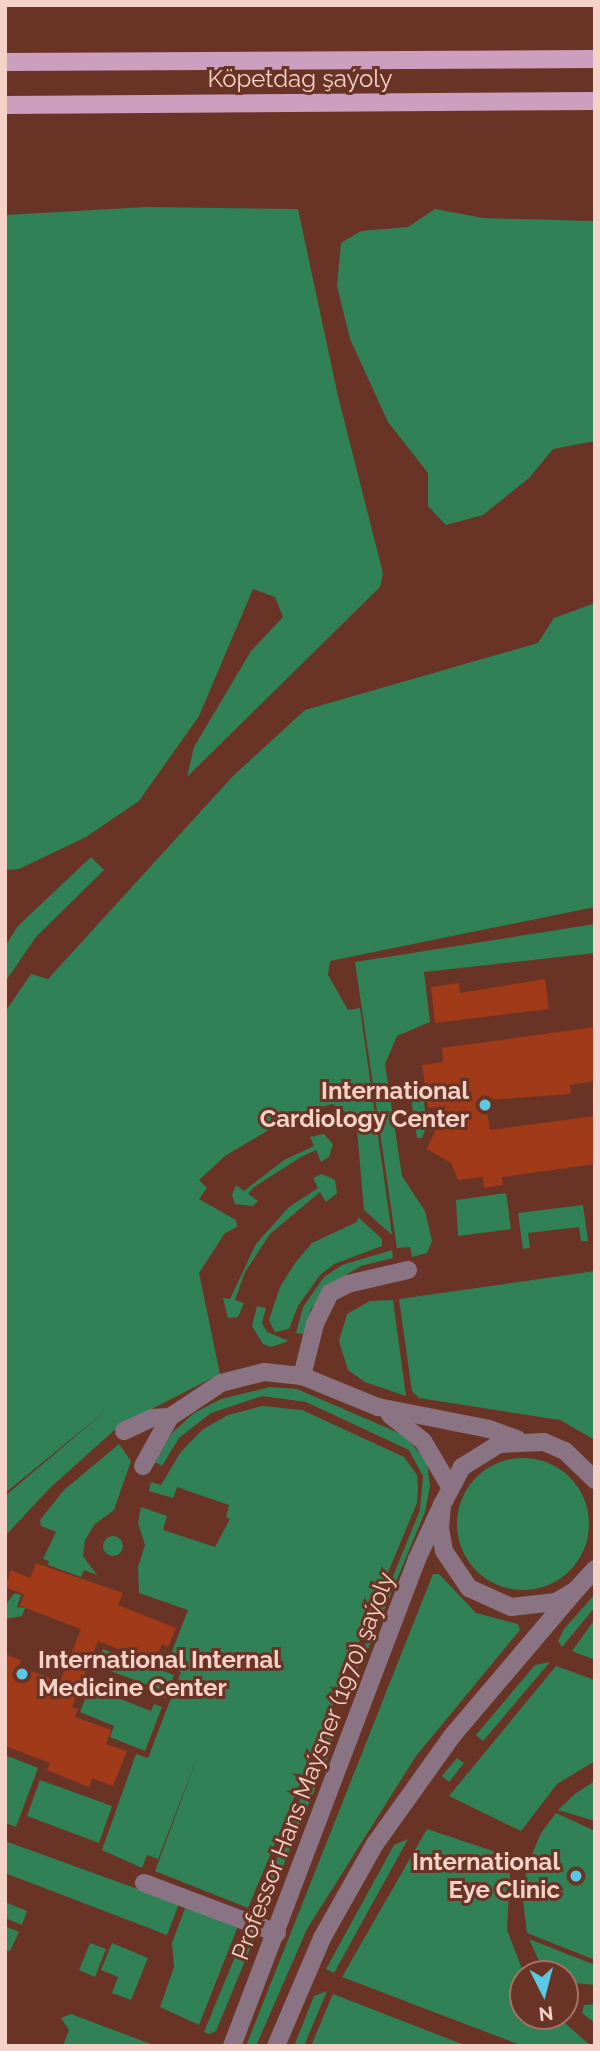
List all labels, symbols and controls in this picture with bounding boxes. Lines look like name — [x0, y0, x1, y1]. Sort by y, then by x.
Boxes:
street label: Köpetdag şaýoly — [208, 65, 392, 93]
place label: International Cardiology Center — [259, 1077, 469, 1133]
marker: International Cardiology Center — [475, 1095, 495, 1115]
street label: Professor Hans Maýsner (1970) şaýoly — [225, 1568, 401, 1964]
place label: International Internal Medicine Center — [38, 1646, 282, 1702]
marker: International Internal Medicine Center — [12, 1664, 32, 1684]
place label: International Eye Clinic — [412, 1848, 560, 1904]
marker: International Eye Clinic — [566, 1866, 586, 1886]
north arrow — [509, 1960, 579, 2030]
text: N — [538, 2002, 554, 2026]

